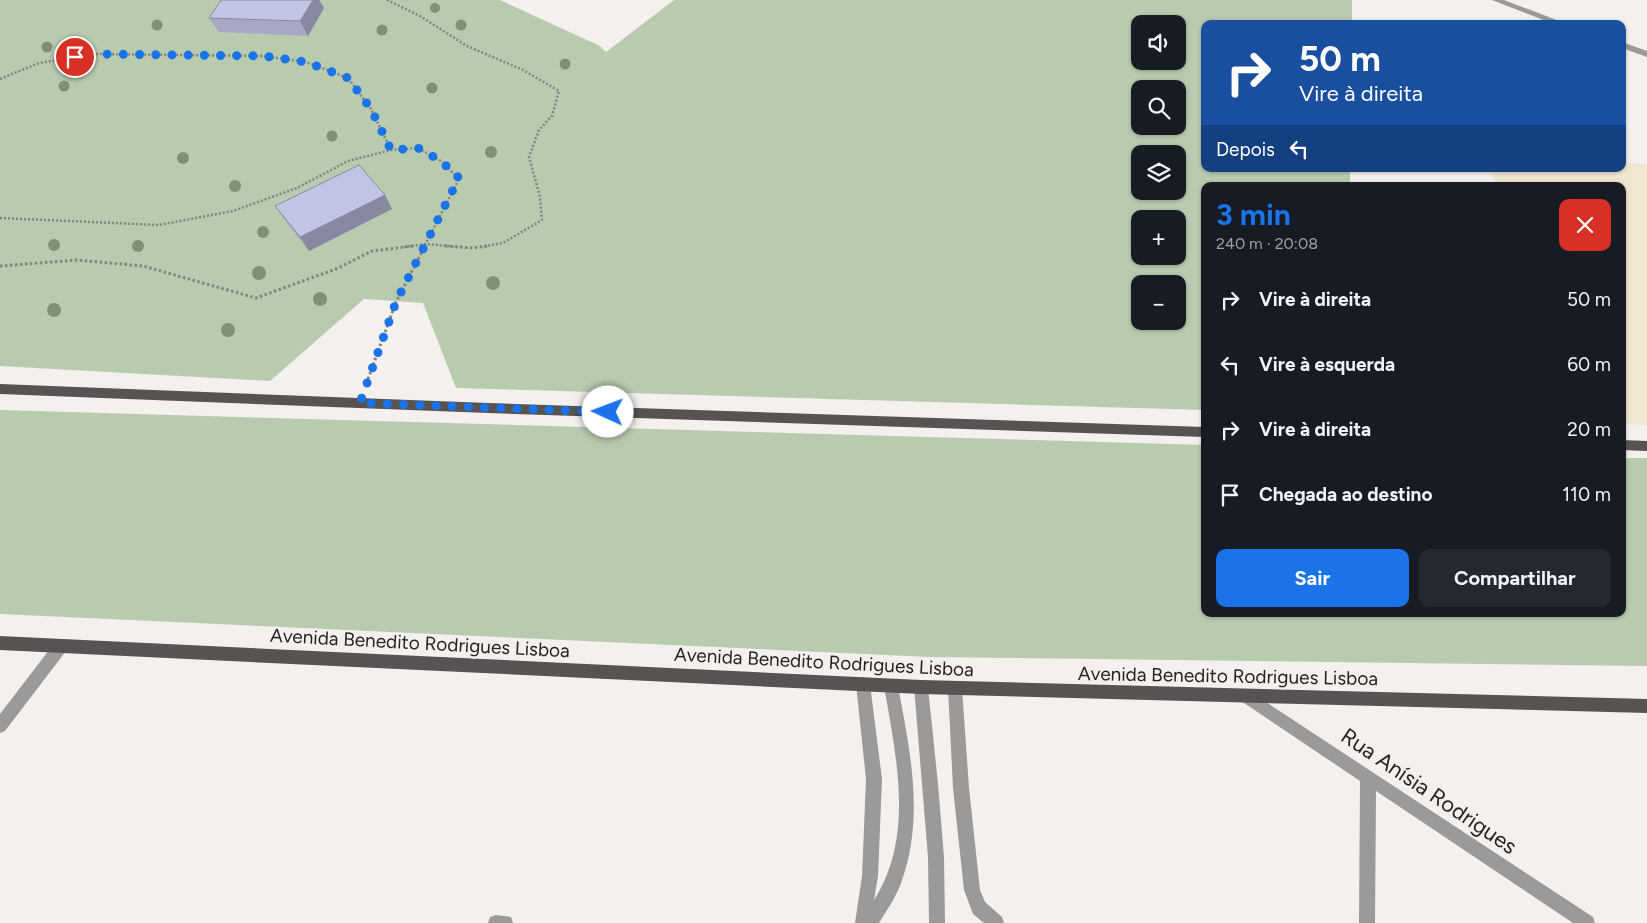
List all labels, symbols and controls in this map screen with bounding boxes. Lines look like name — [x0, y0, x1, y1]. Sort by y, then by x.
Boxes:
map controls — [1131, 15, 1186, 330]
button: sound — [1131, 15, 1186, 70]
pin — [54, 36, 96, 78]
text: 50 m — [1299, 38, 1381, 80]
icon: right — [1216, 40, 1281, 105]
icon: arrive — [61, 43, 89, 71]
button: search — [1131, 80, 1186, 135]
text: Vire à direita — [1299, 80, 1423, 107]
icon: left — [1285, 135, 1313, 163]
text: Depois — [1216, 138, 1275, 161]
button: layers — [1131, 145, 1186, 200]
text: 3 min — [1216, 196, 1291, 233]
button: close — [1559, 199, 1611, 251]
button: + — [1131, 210, 1186, 265]
text: 240 m · 20:08 — [1216, 234, 1318, 253]
button: − — [1131, 275, 1186, 330]
icon: right — [1216, 286, 1244, 314]
text: Vire à direita — [1259, 288, 1371, 311]
text: 50 m — [1567, 288, 1611, 311]
icon: left — [1216, 351, 1244, 379]
text: Vire à esquerda — [1259, 353, 1395, 376]
text: 60 m — [1567, 353, 1611, 376]
position arrow — [581, 385, 633, 437]
icon: right — [1216, 416, 1244, 444]
text: Vire à direita — [1259, 418, 1371, 441]
text: 20 m — [1567, 418, 1611, 441]
icon: arrive — [1216, 481, 1244, 509]
text: Chegada ao destino — [1259, 483, 1432, 506]
text: 110 m — [1562, 483, 1611, 506]
button: Sair — [1216, 549, 1409, 607]
button: Compartilhar — [1419, 549, 1611, 607]
street label: Avenida Benedito Rodrigues Lisboa — [270, 624, 570, 662]
street label: Avenida Benedito Rodrigues Lisboa — [674, 643, 974, 681]
street label: Avenida Benedito Rodrigues Lisboa — [1078, 662, 1378, 690]
street label: Rua Anísia Rodrigues — [1336, 722, 1522, 860]

